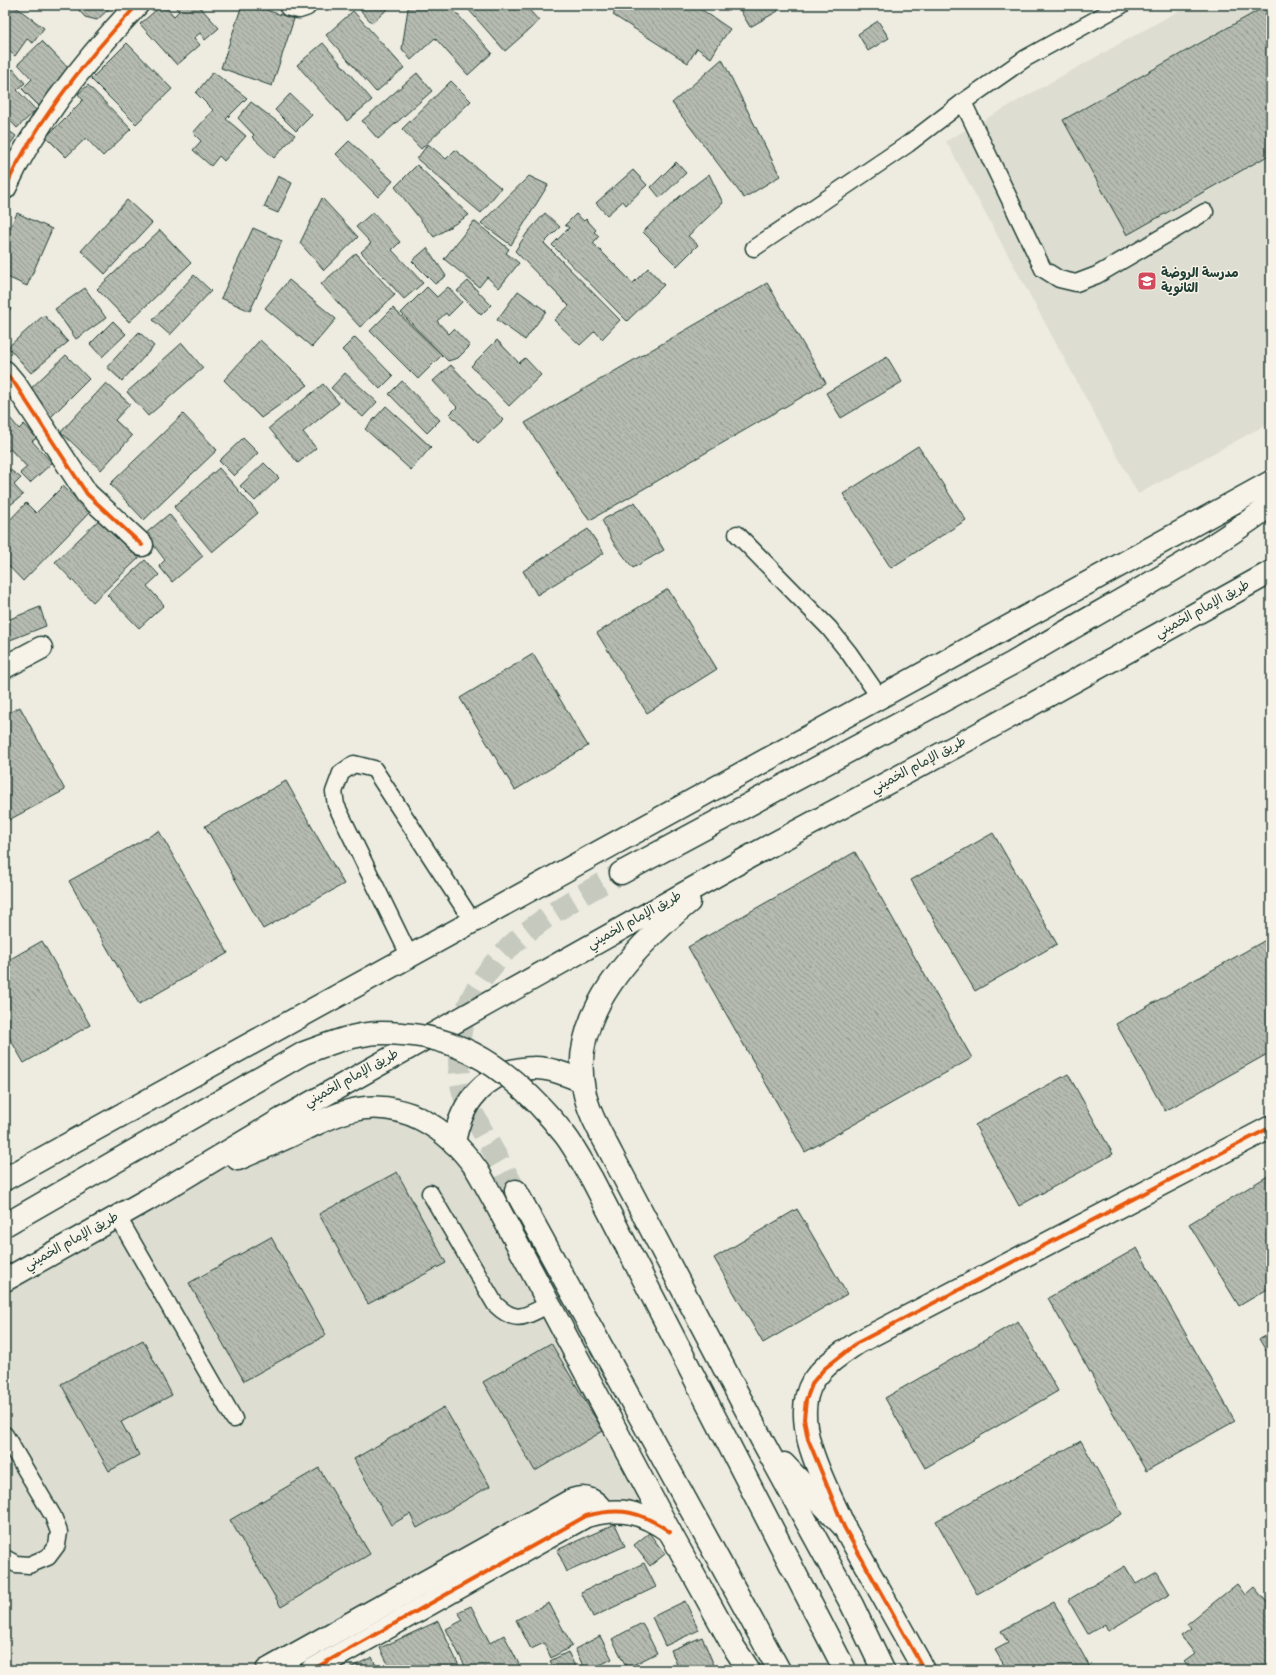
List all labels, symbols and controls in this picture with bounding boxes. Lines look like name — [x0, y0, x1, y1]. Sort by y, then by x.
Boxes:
place label: مدرسة الروضة الثانوية — [1161, 266, 1239, 297]
school or university icon: مدرسة الروضة الثانوية — [1136, 270, 1158, 292]
street label: طريق الإمام الخميني — [1153, 578, 1254, 644]
street label: طريق الإمام الخميني — [869, 735, 970, 799]
street label: طريق الإمام الخميني — [585, 889, 686, 955]
street label: طريق الإمام الخميني — [302, 1047, 403, 1113]
street label: طريق الإمام الخميني — [22, 1210, 123, 1276]

